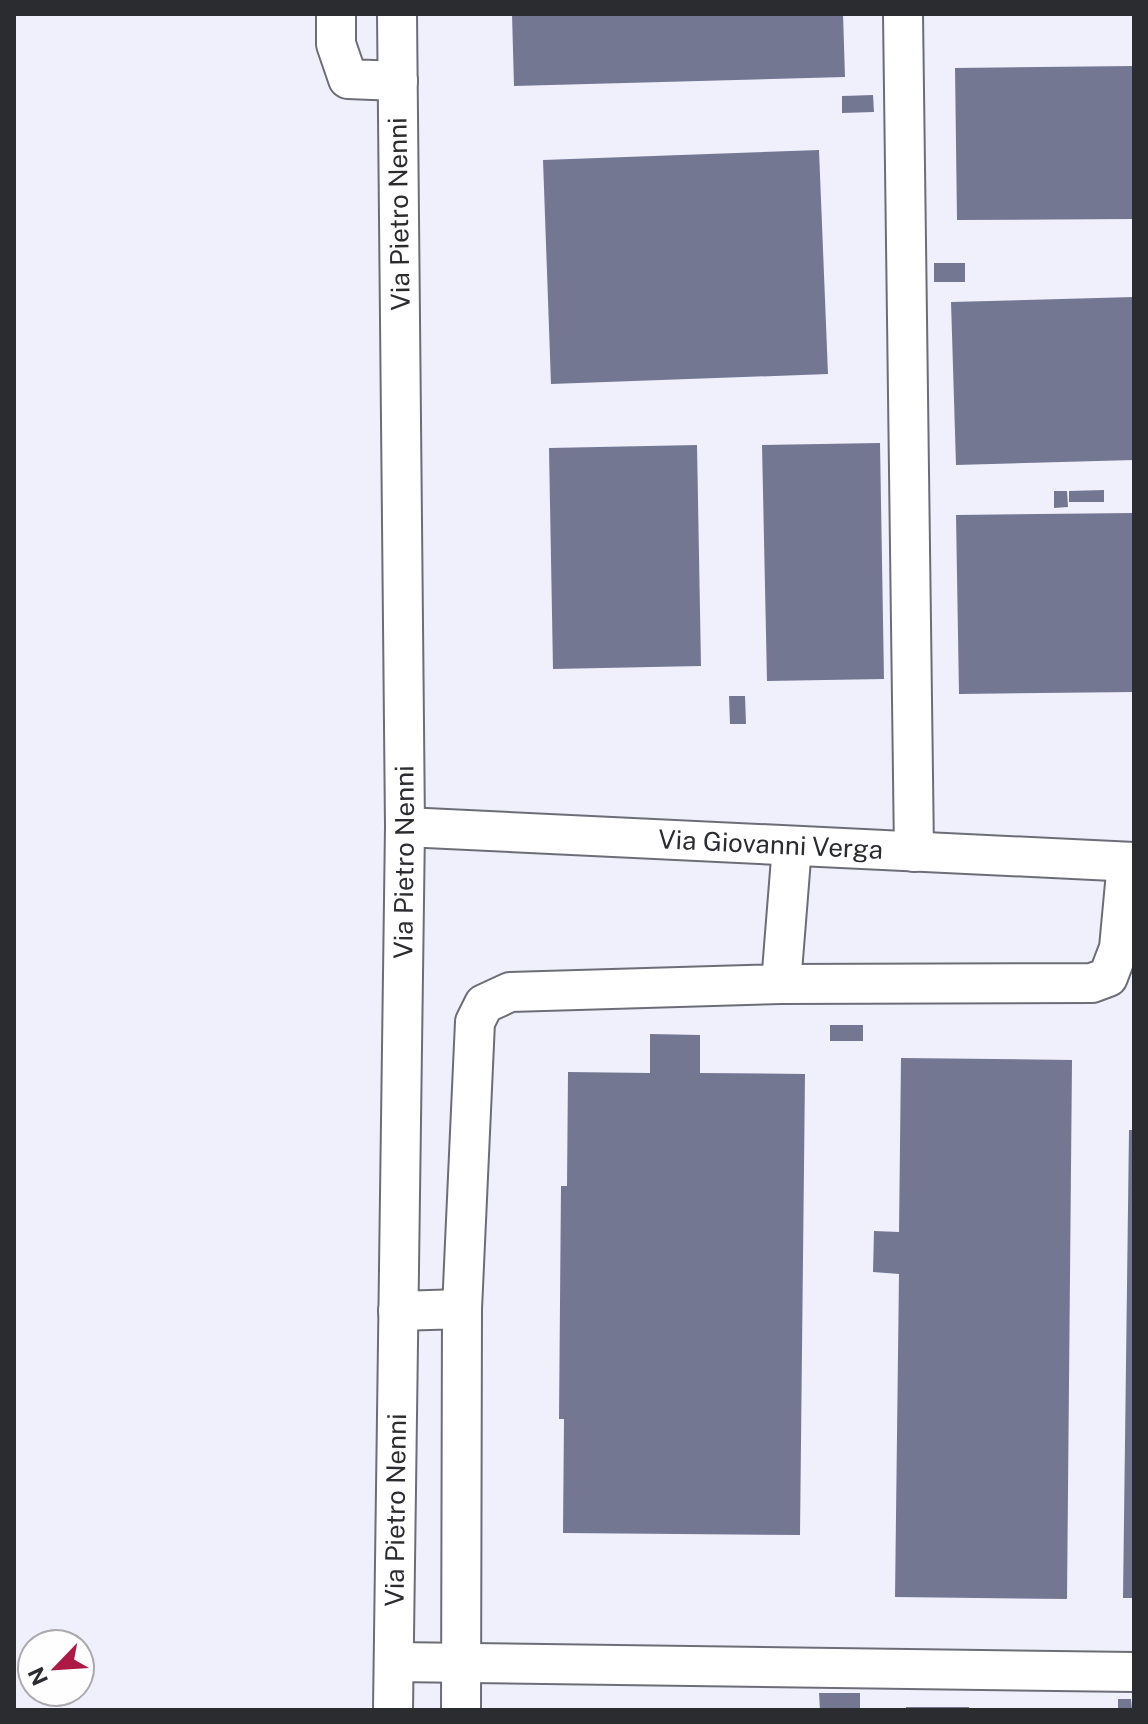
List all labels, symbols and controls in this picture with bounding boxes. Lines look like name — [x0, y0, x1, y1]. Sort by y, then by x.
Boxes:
street label: Via Pietro Nenni — [381, 117, 416, 311]
street label: Via Pietro Nenni — [387, 765, 420, 959]
street label: Via Giovanni Verga — [657, 823, 884, 865]
street label: Via Pietro Nenni — [378, 1413, 412, 1607]
north arrow — [16, 1628, 96, 1708]
text: N — [22, 1663, 53, 1690]

